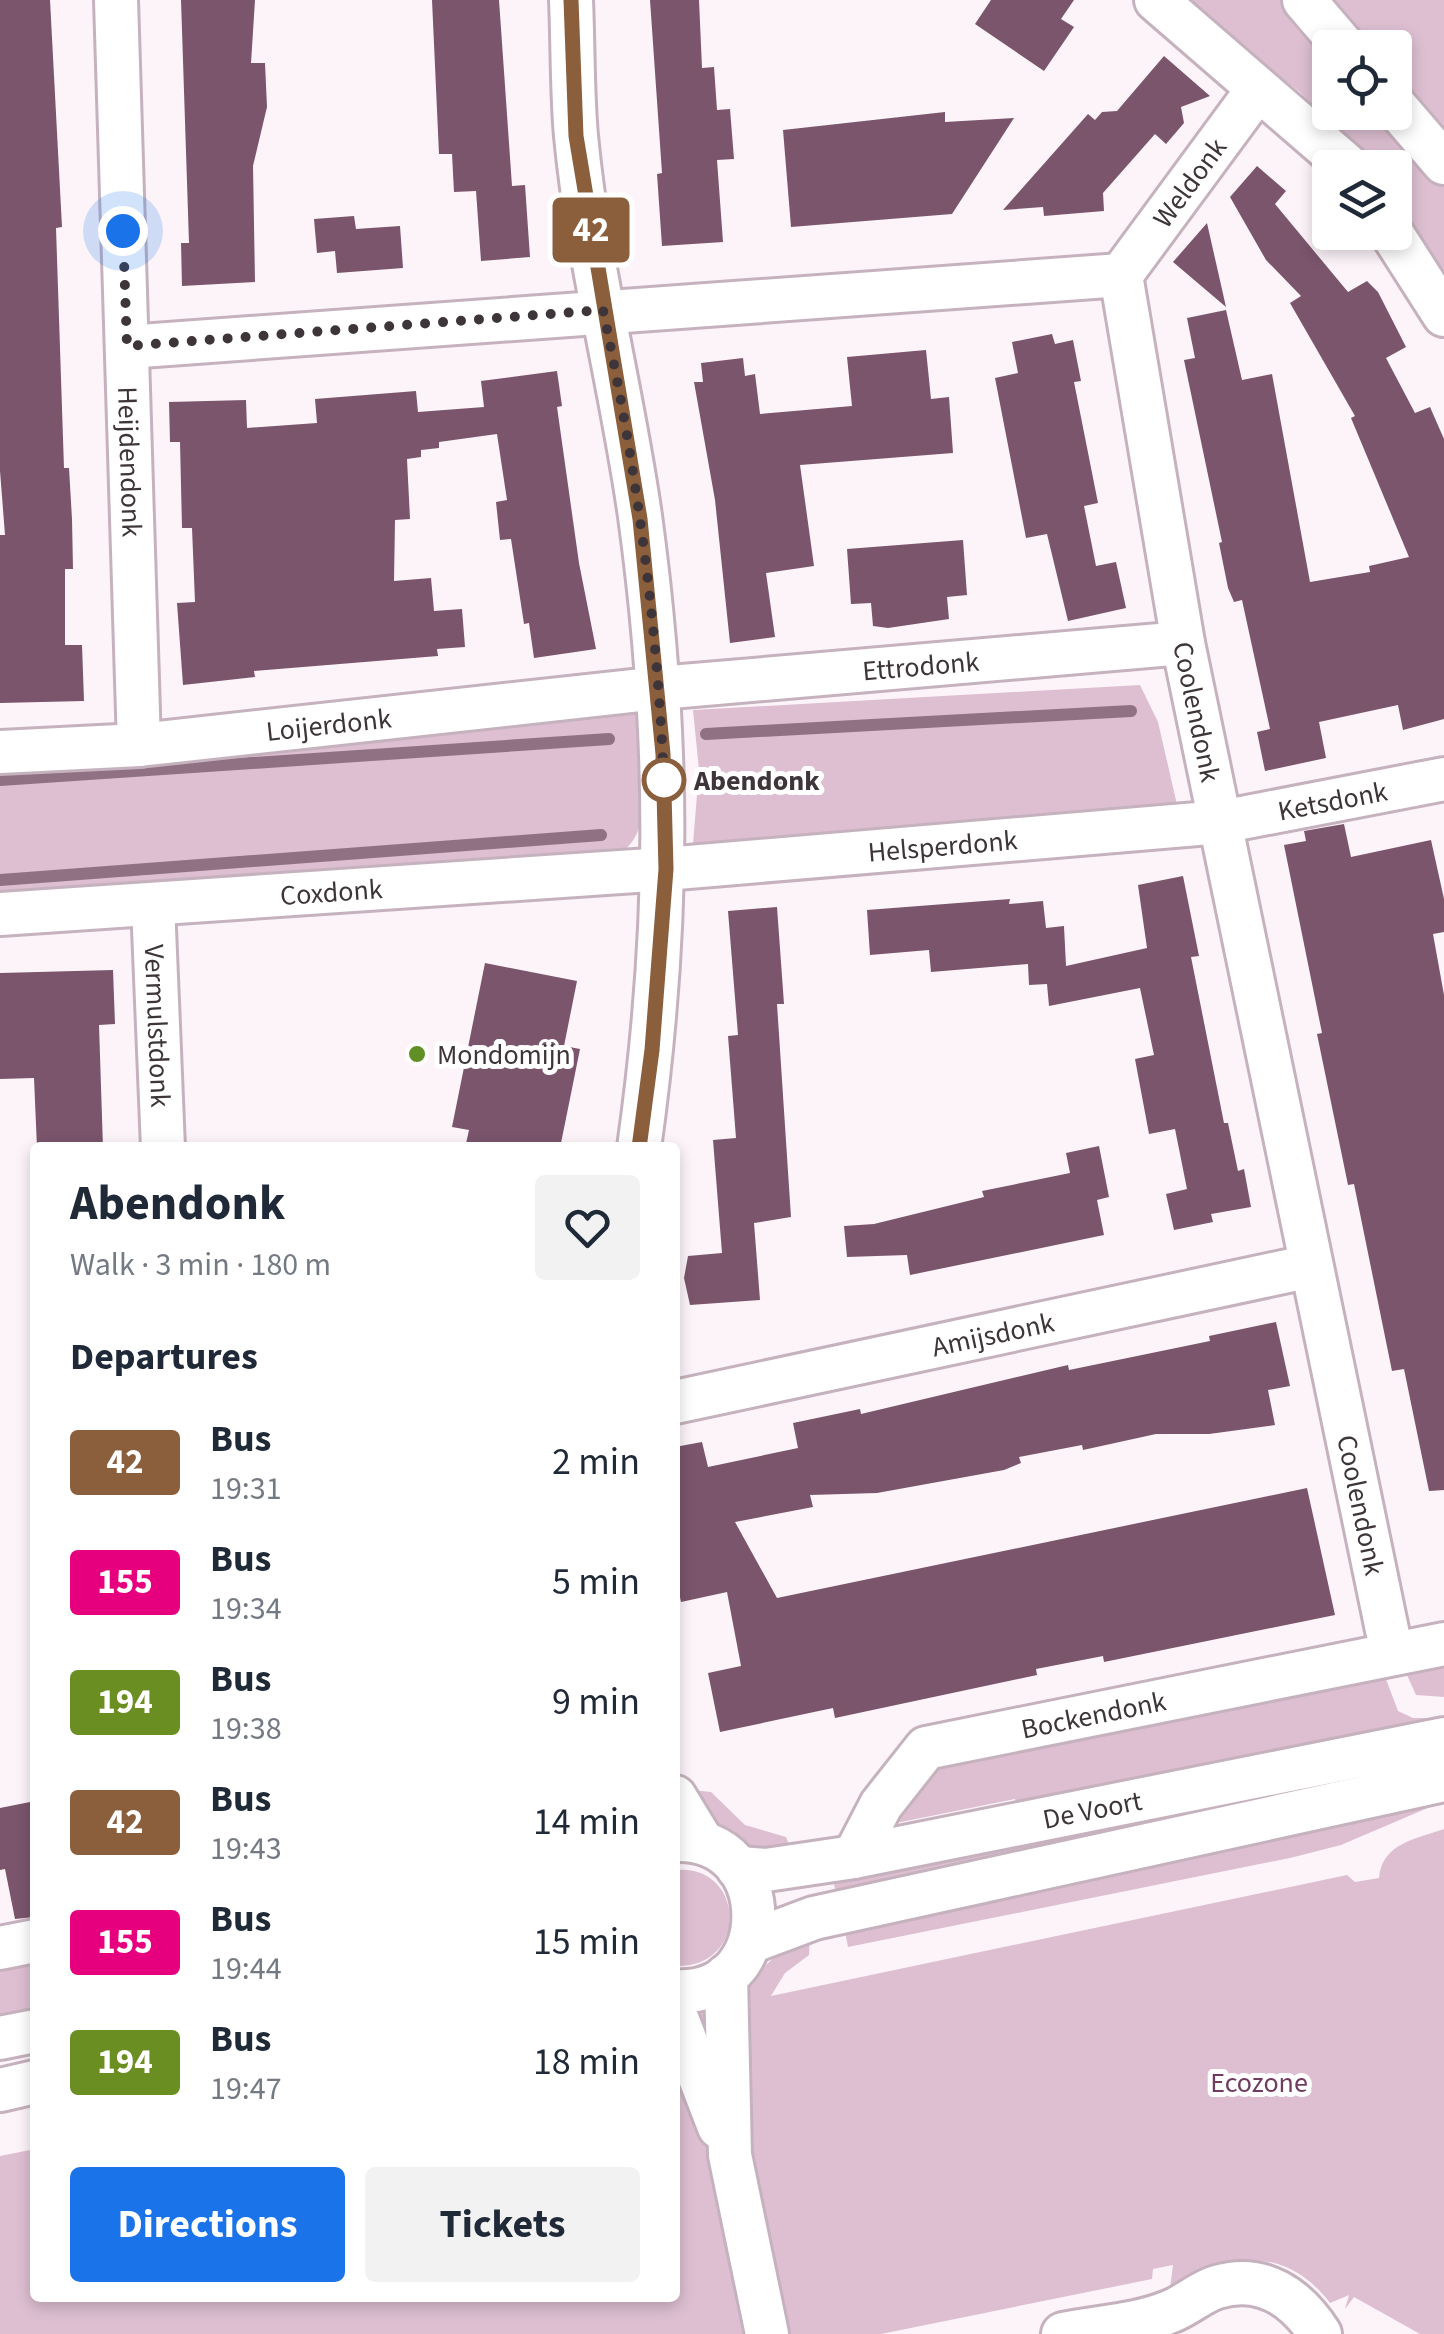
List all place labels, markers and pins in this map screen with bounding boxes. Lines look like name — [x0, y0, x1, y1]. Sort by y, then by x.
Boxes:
marker: Abendonk — [643, 759, 685, 801]
place label: Abendonk — [693, 761, 820, 801]
place label: Mondomijn — [437, 1035, 571, 1075]
marker: Mondomijn — [406, 1043, 428, 1065]

